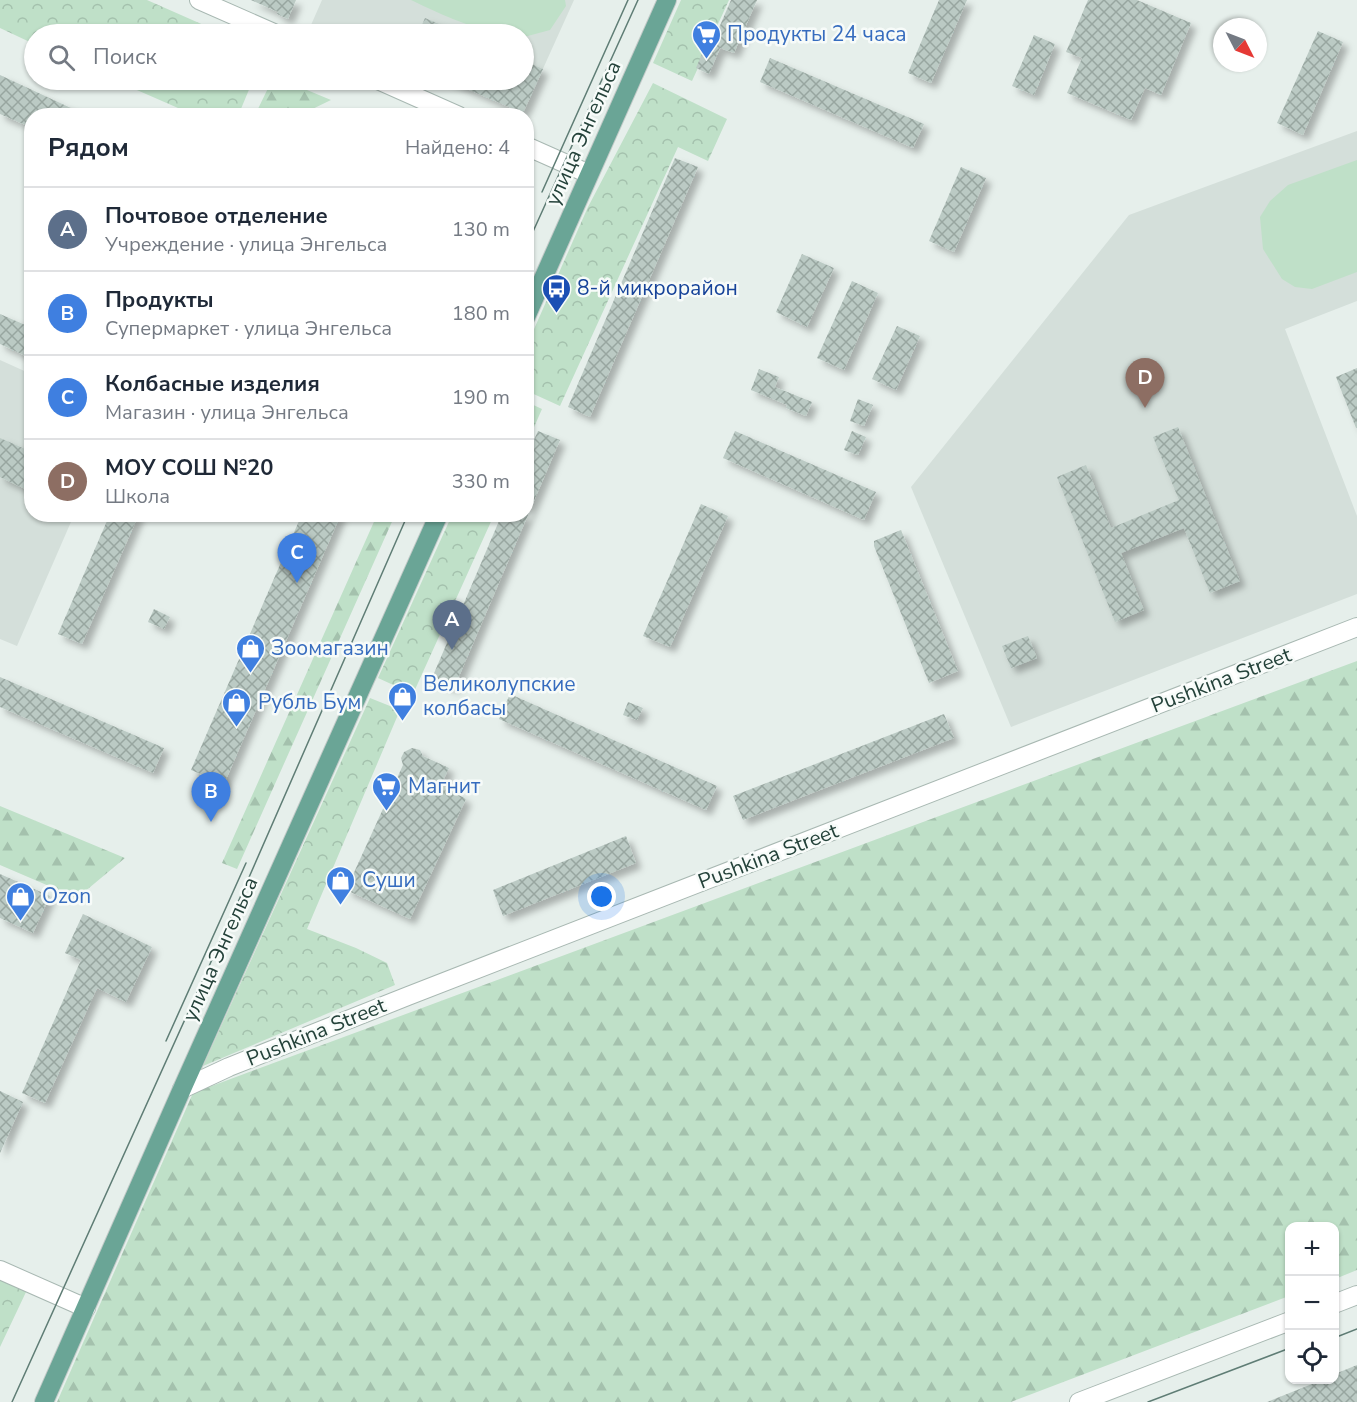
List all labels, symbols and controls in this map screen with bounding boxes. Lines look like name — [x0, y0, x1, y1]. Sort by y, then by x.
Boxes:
supermarket icon: Продукты 24 часа — [690, 18, 722, 60]
north arrow — [1213, 18, 1267, 72]
place label: Продукты 24 часа — [727, 20, 907, 48]
search box — [24, 24, 534, 90]
icon: search — [45, 41, 78, 74]
text: Поиск — [93, 42, 157, 72]
street label: улица Энгельса — [539, 56, 627, 210]
text: Рядом — [48, 130, 129, 165]
text: Найдено: 4 — [405, 134, 510, 161]
text: Почтовое отделение — [105, 201, 328, 231]
text: A — [60, 216, 75, 243]
text: 130 m — [452, 216, 510, 243]
text: Учреждение · улица Энгельса — [105, 231, 387, 258]
bus stop icon: 8-й микрорайон — [540, 272, 572, 314]
place label: 8-й микрорайон — [577, 274, 738, 302]
text: Продукты — [105, 285, 214, 315]
text: B — [61, 300, 74, 327]
text: 180 m — [452, 300, 510, 327]
text: Супермаркет · улица Энгельса — [105, 315, 392, 342]
pin: D — [1126, 358, 1164, 408]
text: Колбасные изделия — [105, 369, 320, 399]
text: C — [61, 384, 74, 411]
text: 190 m — [452, 384, 510, 411]
text: Магазин · улица Энгельса — [105, 399, 349, 426]
text: МОУ СОШ №20 — [105, 453, 273, 483]
text: D — [60, 468, 75, 495]
text: 330 m — [452, 468, 510, 495]
text: Школа — [105, 483, 170, 510]
pin: C — [278, 534, 316, 583]
pin: A — [432, 600, 472, 650]
shop icon: Зоомагазин — [234, 632, 266, 674]
place label: Зоомагазин — [271, 634, 389, 662]
street label: Pushkina Street — [1147, 640, 1296, 720]
place label: Великолупские колбасы — [423, 670, 576, 722]
shop icon: Великолупские колбасы — [386, 680, 418, 722]
shop icon: Рубль Бум — [221, 686, 253, 728]
place label: Рубль Бум — [258, 688, 361, 716]
supermarket icon: Магнит — [371, 770, 403, 812]
pin: B — [192, 772, 230, 822]
place label: Магнит — [408, 772, 481, 800]
street label: Pushkina Street — [694, 816, 843, 896]
shop icon: Суши — [325, 864, 357, 906]
place label: Суши — [362, 866, 416, 894]
street label: улица Энгельса — [176, 872, 264, 1026]
shop icon: Ozon — [5, 880, 37, 922]
place label: Ozon — [42, 882, 91, 910]
your location — [587, 882, 616, 911]
street label: Pushkina Street — [242, 991, 390, 1073]
map controls — [1285, 1222, 1339, 1384]
button: + — [1285, 1222, 1339, 1276]
button: − — [1285, 1276, 1339, 1330]
button: locate — [1285, 1330, 1339, 1384]

